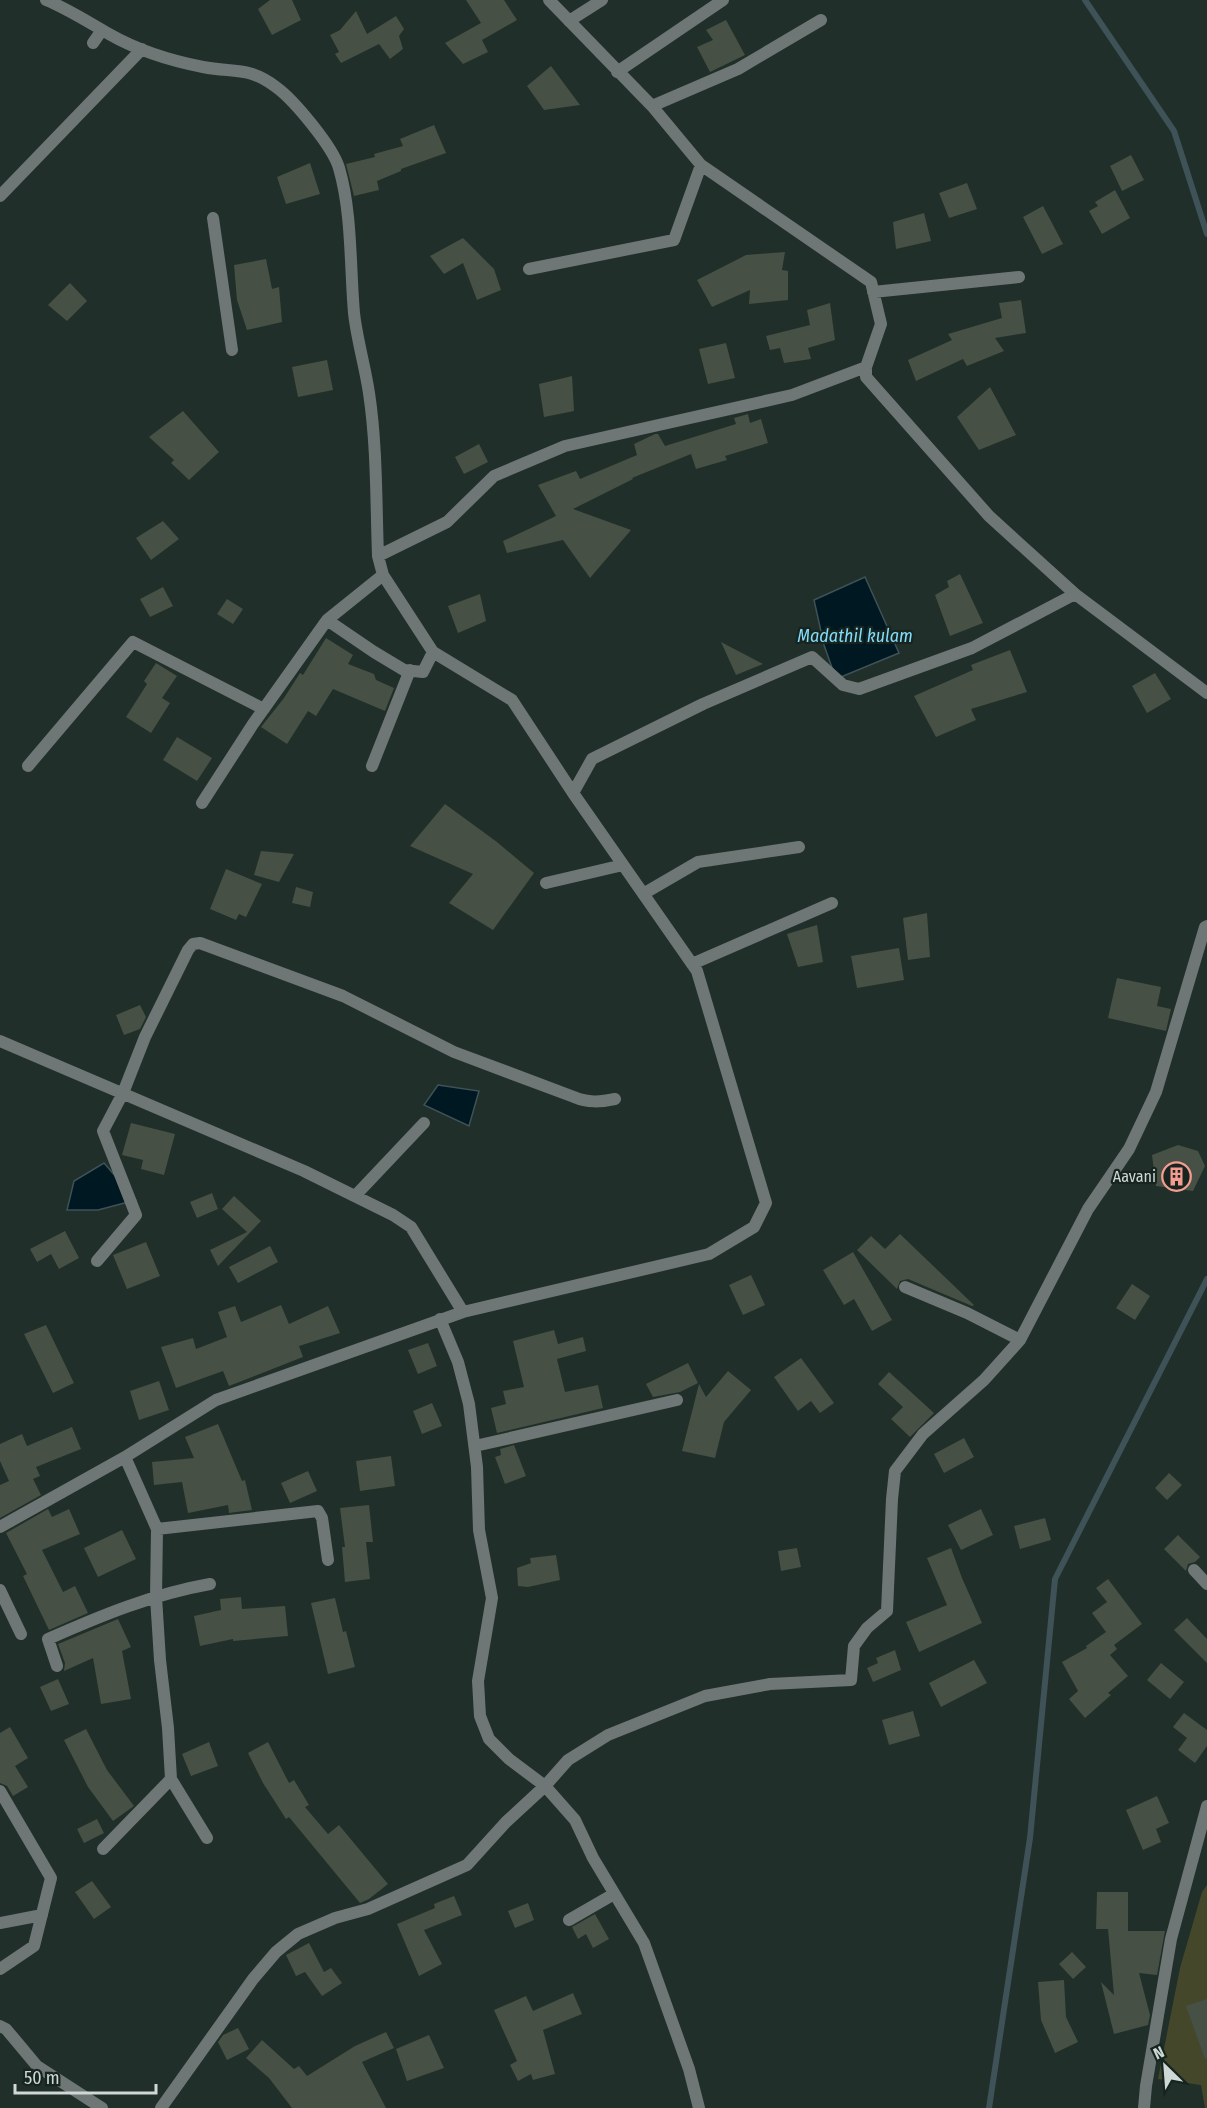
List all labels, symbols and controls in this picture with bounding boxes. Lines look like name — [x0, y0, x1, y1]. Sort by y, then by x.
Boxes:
water label: Madathil kulam — [797, 625, 913, 647]
building icon: Aavani — [1161, 1160, 1193, 1192]
place label: Aavani — [1113, 1167, 1156, 1186]
north arrow — [1135, 2036, 1195, 2096]
text: N — [1151, 2042, 1167, 2063]
scale bar — [15, 2057, 156, 2095]
text: 50 m — [24, 2067, 60, 2089]

